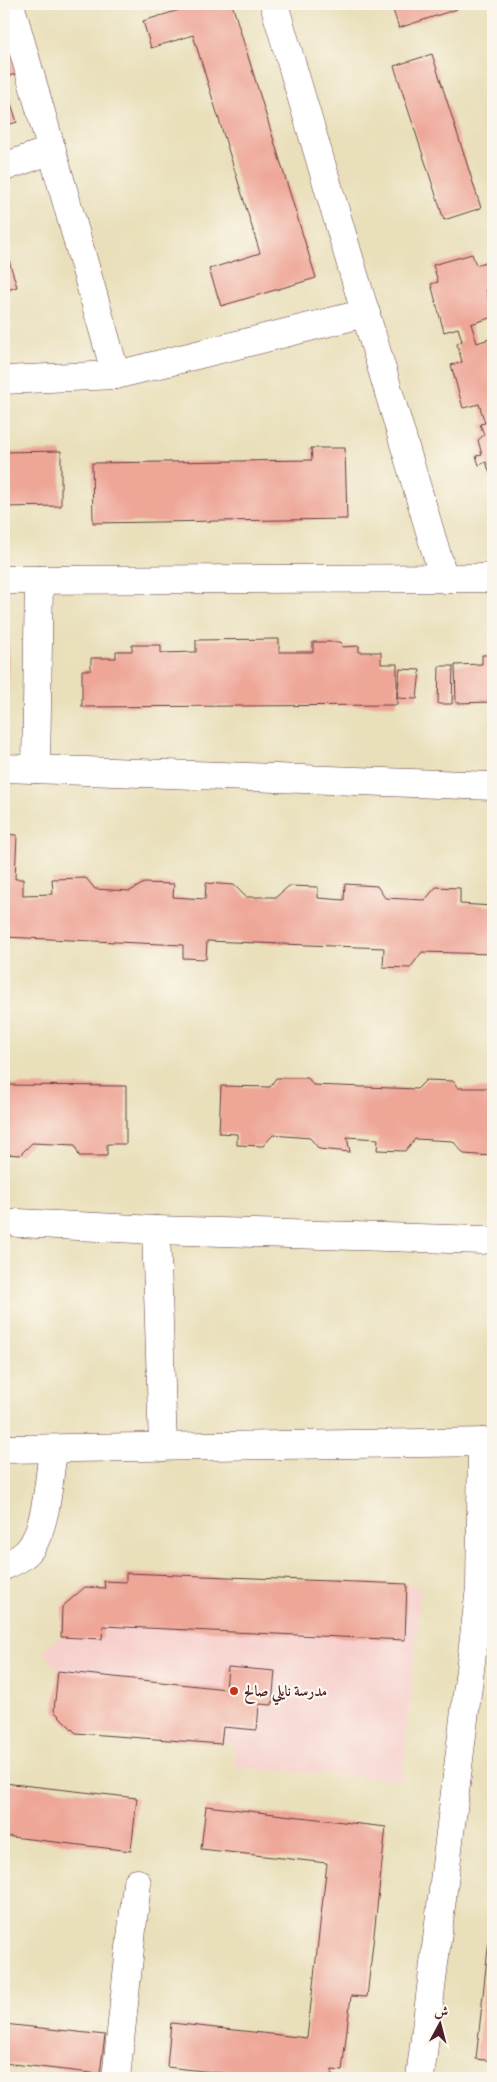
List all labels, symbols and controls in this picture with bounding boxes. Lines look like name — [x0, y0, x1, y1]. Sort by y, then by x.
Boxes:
place label: مدرسة نايلي صالح — [244, 1682, 327, 1706]
marker: مدرسة نايلي صالح — [228, 1685, 240, 1697]
north arrow — [414, 2000, 464, 2050]
text: ش — [433, 2002, 450, 2022]

